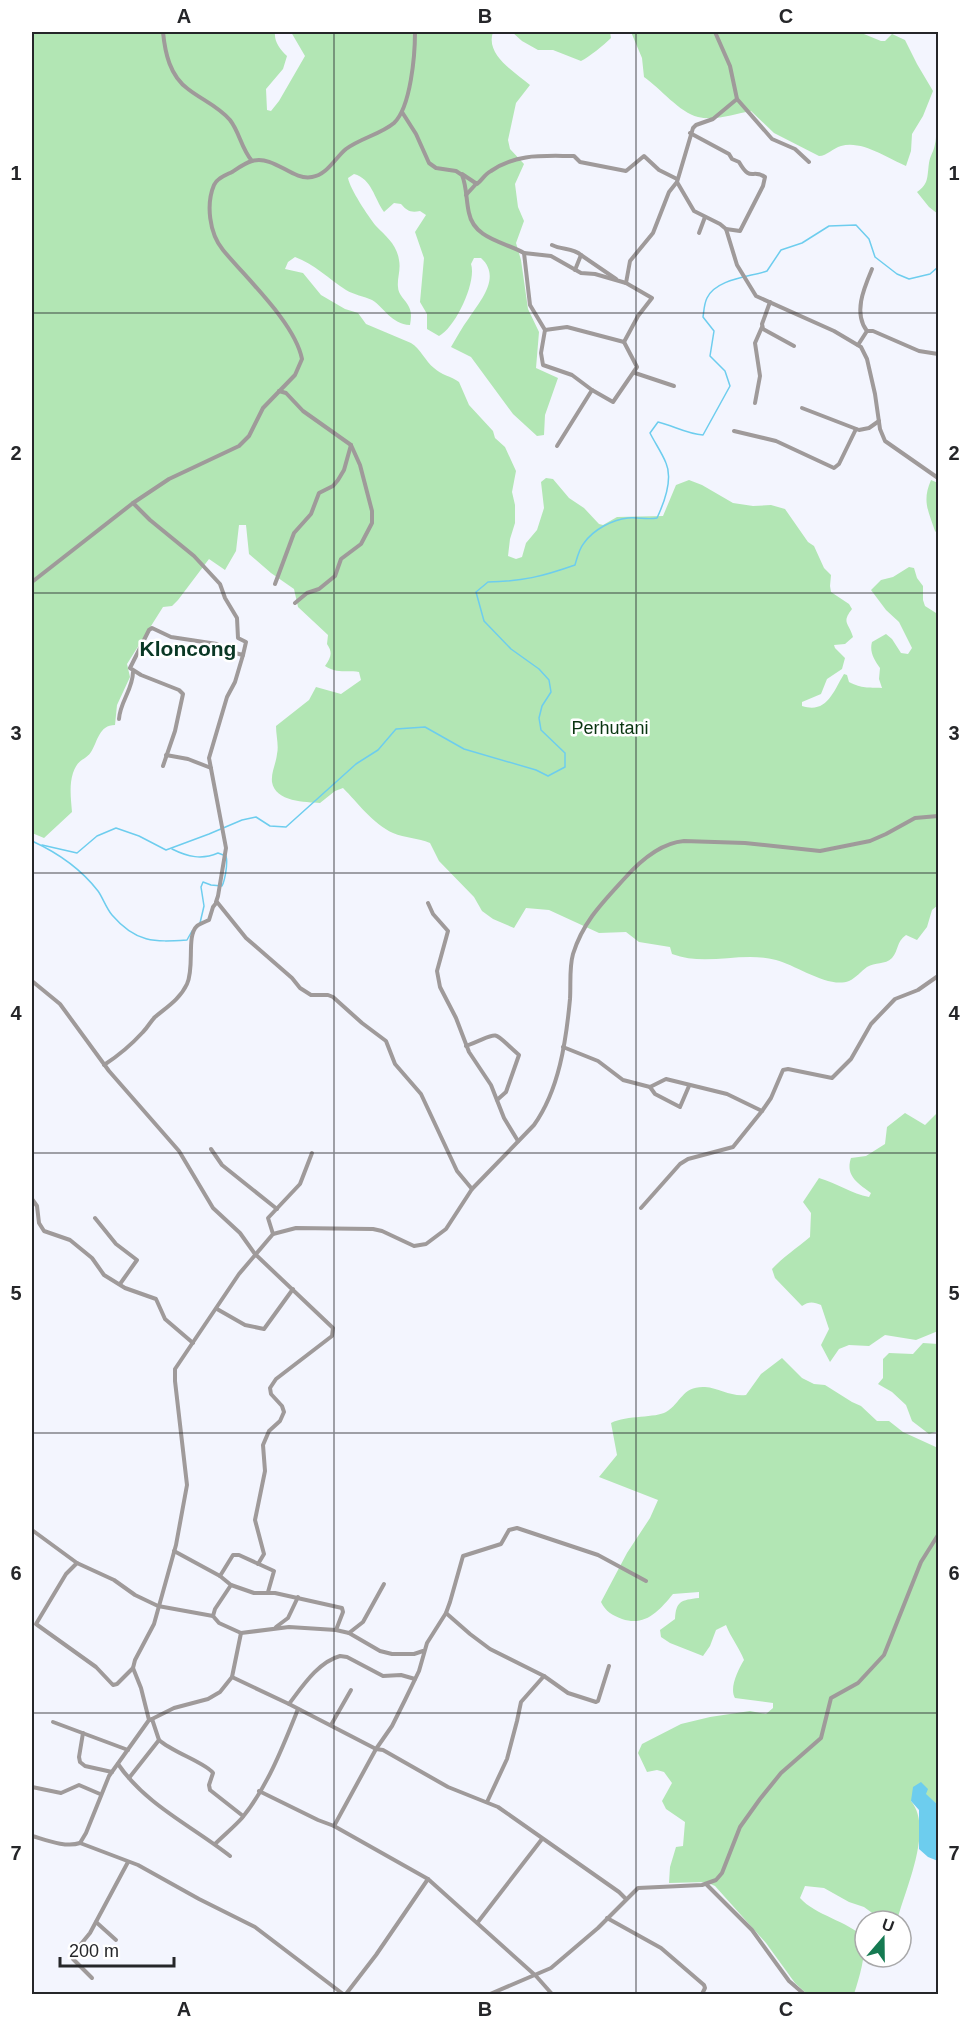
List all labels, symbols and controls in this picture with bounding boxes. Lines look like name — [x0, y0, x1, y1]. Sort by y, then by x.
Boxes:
text: A — [177, 5, 191, 27]
text: B — [478, 5, 492, 27]
text: C — [779, 5, 793, 27]
text: 1 — [10, 162, 22, 184]
text: 1 — [948, 162, 960, 184]
text: 2 — [10, 442, 22, 464]
text: 2 — [948, 442, 960, 464]
district label: Kloncong — [140, 637, 236, 660]
park label: Perhutani — [571, 718, 649, 738]
text: 3 — [10, 722, 22, 744]
text: 3 — [948, 722, 960, 744]
text: 4 — [10, 1002, 22, 1024]
text: 4 — [948, 1002, 960, 1024]
text: 5 — [10, 1282, 22, 1304]
text: 5 — [948, 1282, 960, 1304]
text: 6 — [10, 1562, 22, 1584]
text: 6 — [948, 1562, 960, 1584]
text: 7 — [10, 1842, 22, 1864]
text: 7 — [948, 1842, 960, 1864]
north arrow — [853, 1909, 913, 1969]
text: U — [880, 1915, 896, 1935]
scale bar — [60, 1930, 174, 1968]
text: 200 m — [69, 1941, 119, 1961]
text: A — [177, 1998, 191, 2020]
text: B — [478, 1998, 492, 2020]
text: C — [779, 1998, 793, 2020]

